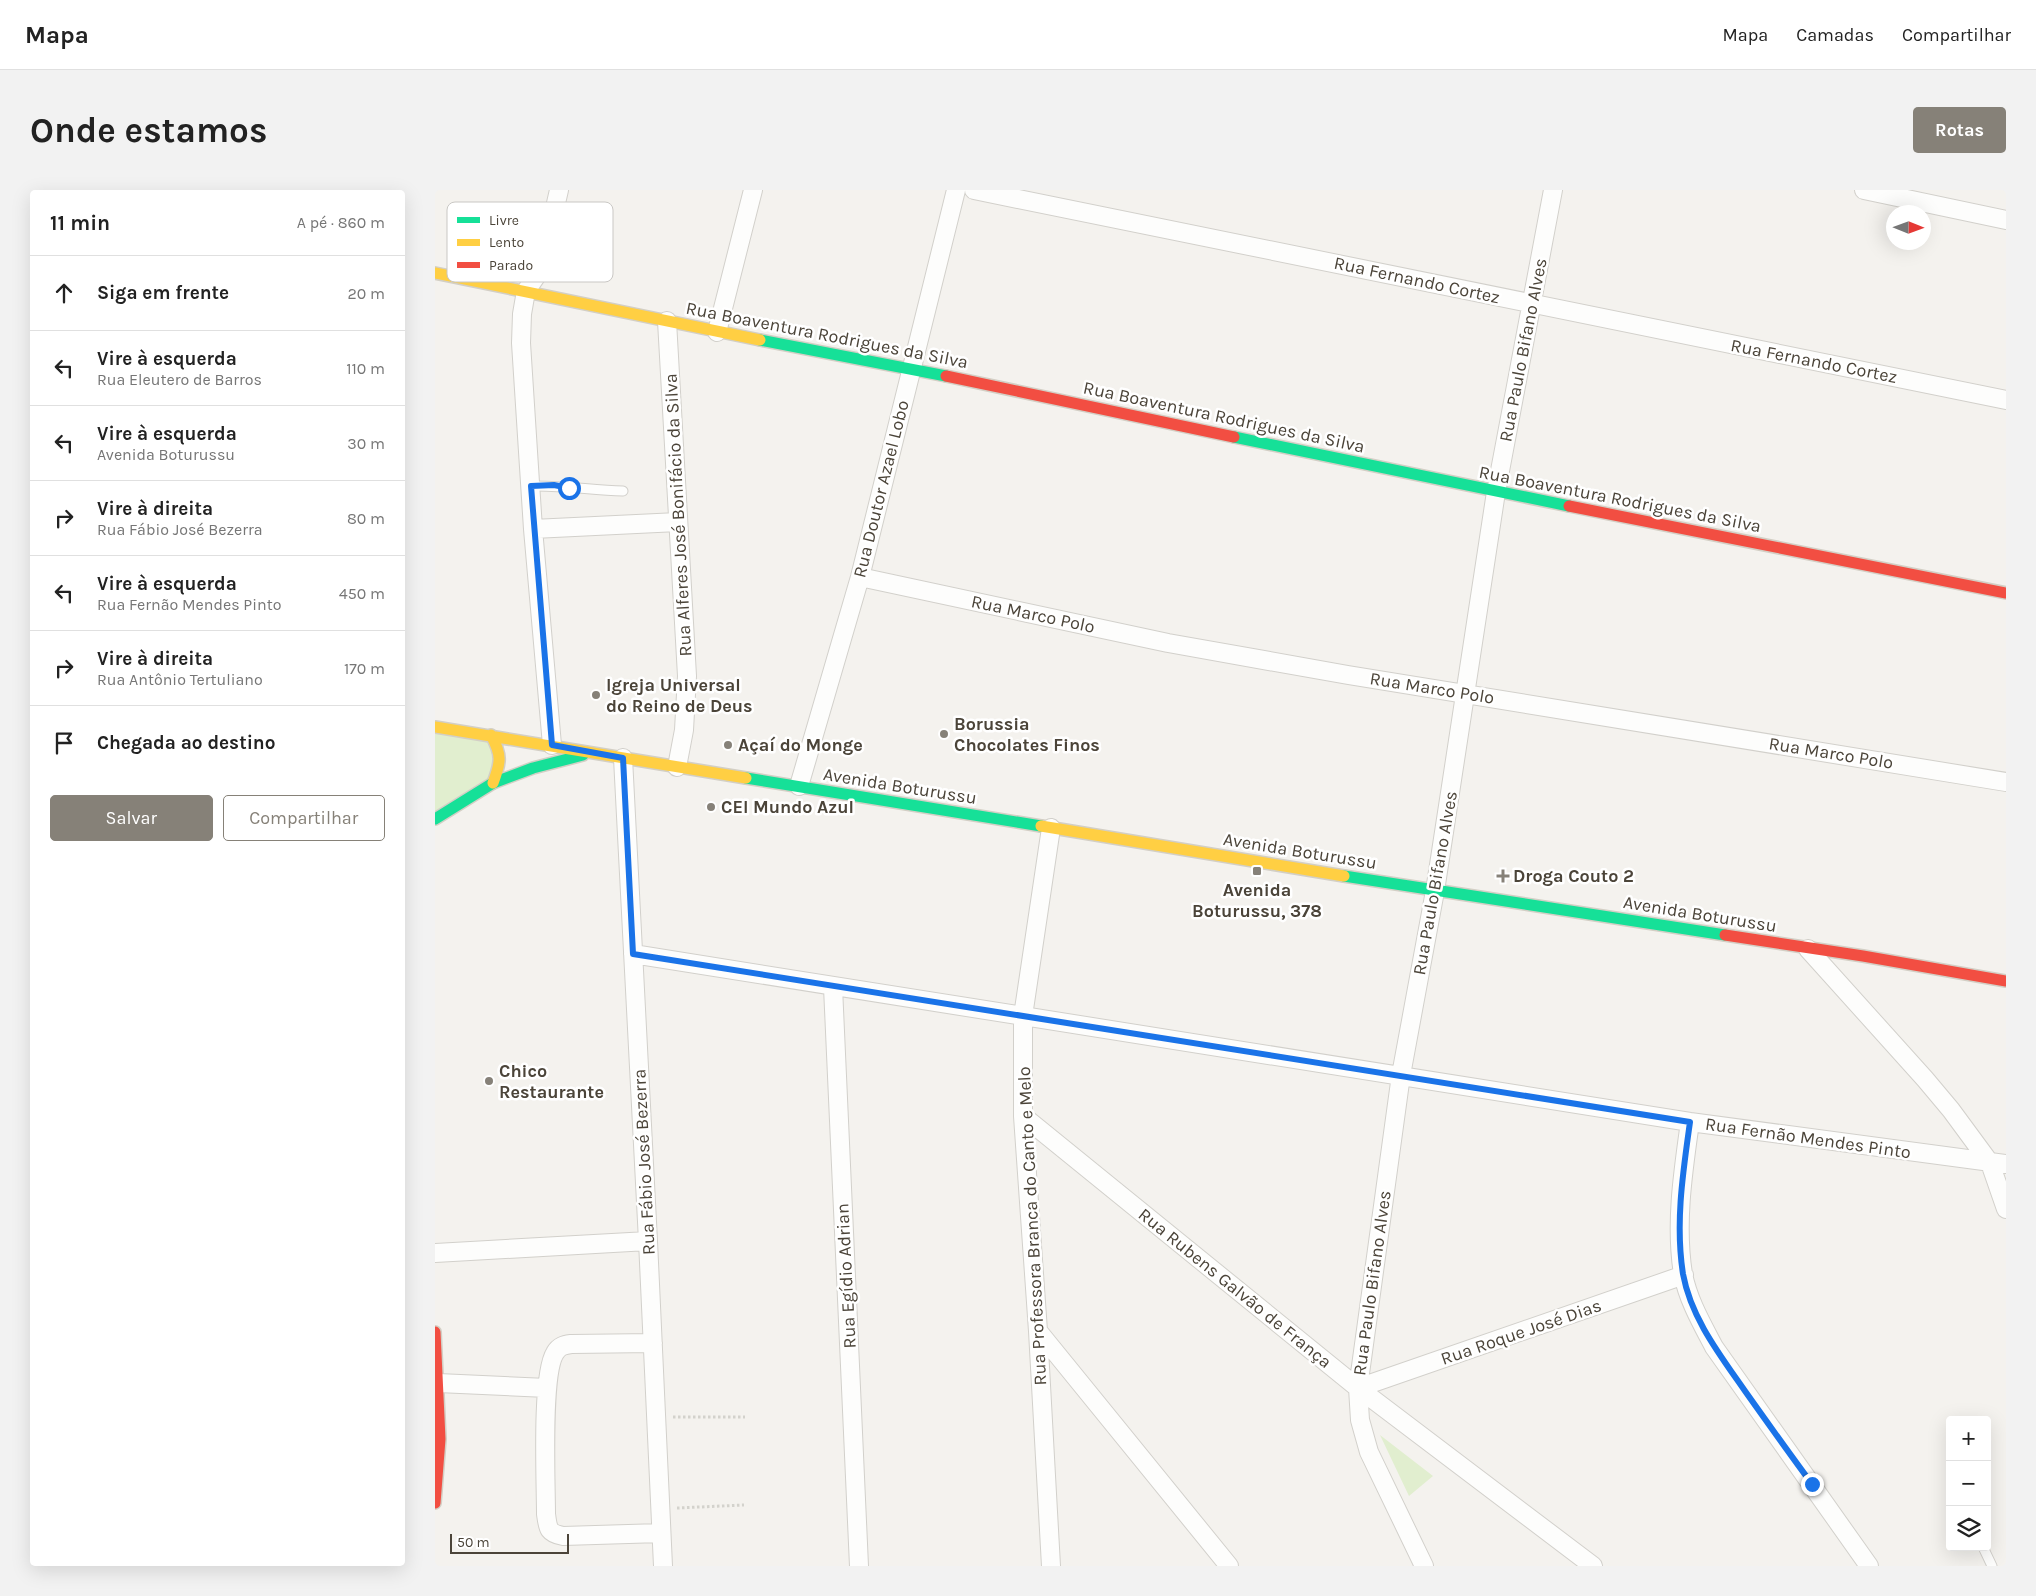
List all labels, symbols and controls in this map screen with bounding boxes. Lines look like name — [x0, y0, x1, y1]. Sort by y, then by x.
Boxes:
text: Mapa — [25, 21, 89, 49]
text: Mapa — [1723, 24, 1768, 46]
text: Camadas — [1796, 24, 1874, 46]
text: Compartilhar — [1902, 24, 2011, 46]
button: Rotas — [1913, 107, 2006, 153]
text: Onde estamos — [30, 110, 267, 151]
legend — [447, 202, 613, 282]
north arrow — [1886, 205, 1931, 250]
text: 11 min — [50, 211, 110, 235]
text: Livre — [489, 212, 519, 229]
text: A pé · 860 m — [297, 213, 385, 232]
text: Lento — [489, 234, 524, 251]
street label: Rua Fernando Cortez — [1332, 252, 1502, 308]
street label: Rua Paulo Bifano Alves — [1494, 256, 1552, 444]
text: Parado — [489, 257, 533, 274]
icon: ahead — [50, 279, 78, 307]
text: Siga em frente — [97, 282, 229, 304]
text: 20 m — [347, 284, 385, 303]
street label: Rua Boaventura Rodrigues da Silva — [684, 297, 970, 373]
street label: Rua Fernando Cortez — [1729, 334, 1899, 388]
text: Vire à esquerda — [97, 348, 237, 370]
icon: left — [50, 354, 78, 382]
text: 110 m — [346, 359, 385, 378]
text: Rua Eleutero de Barros — [97, 370, 262, 389]
street label: Rua Alferes José Bonifácio da Silva — [660, 373, 696, 657]
street label: Rua Boaventura Rodrigues da Silva — [1081, 376, 1367, 458]
street label: Rua Doutor Azael Lobo — [848, 398, 914, 580]
text: Vire à esquerda — [97, 423, 237, 445]
icon: left — [50, 429, 78, 457]
text: 30 m — [347, 434, 385, 453]
text: Avenida Boturussu — [97, 445, 235, 464]
street label: Rua Boaventura Rodrigues da Silva — [1477, 461, 1763, 537]
route start — [558, 477, 581, 500]
text: Vire à direita — [97, 498, 213, 520]
icon: right — [50, 504, 78, 532]
text: 80 m — [347, 509, 385, 528]
text: Rua Fábio José Bezerra — [97, 520, 263, 539]
text: Vire à esquerda — [97, 573, 237, 595]
icon: left — [50, 579, 78, 607]
text: 450 m — [339, 584, 385, 603]
street label: Rua Marco Polo — [969, 590, 1097, 638]
text: Rua Fernão Mendes Pinto — [97, 595, 281, 614]
text: Vire à direita — [97, 648, 213, 670]
icon: right — [50, 654, 78, 682]
text: 170 m — [344, 659, 385, 678]
street label: Rua Marco Polo — [1368, 667, 1496, 709]
text: Rua Antônio Tertuliano — [97, 670, 263, 689]
place label: Igreja Universal do Reino de Deus — [606, 674, 753, 717]
marker: Igreja Universal do Reino de Deus — [590, 689, 602, 701]
place label: Borussia Chocolates Finos — [954, 713, 1100, 756]
marker: Borussia Chocolates Finos — [938, 728, 950, 740]
icon: arrive — [50, 729, 78, 757]
text: Chegada ao destino — [97, 732, 275, 754]
street label: Rua Marco Polo — [1767, 732, 1895, 774]
place label: Açaí do Monge — [738, 734, 863, 756]
marker: Açaí do Monge — [722, 739, 734, 751]
street label: Avenida Boturussu — [822, 763, 978, 809]
street label: Rua Paulo Bifano Alves — [1408, 789, 1462, 977]
button: Salvar — [50, 795, 213, 841]
button: Compartilhar — [223, 795, 385, 841]
place label: CEI Mundo Azul — [721, 796, 854, 818]
marker: CEI Mundo Azul — [705, 801, 717, 813]
street label: Avenida Boturussu — [1222, 828, 1378, 874]
marker: Avenida Boturussu, 378 — [1251, 865, 1263, 877]
place label: Droga Couto 2 — [1513, 865, 1634, 887]
marker: Droga Couto 2 — [1497, 870, 1509, 882]
place label: Avenida Boturussu, 378 — [1192, 879, 1322, 922]
street label: Avenida Boturussu — [1622, 891, 1778, 937]
place label: Chico Restaurante — [499, 1060, 604, 1103]
street label: Rua Professora Branca do Canto e Melo — [1013, 1066, 1051, 1386]
street label: Rua Fábio José Bezerra — [628, 1068, 660, 1256]
marker: Chico Restaurante — [483, 1075, 495, 1087]
street label: Rua Fernão Mendes Pinto — [1704, 1113, 1912, 1163]
street label: Rua Paulo Bifano Alves — [1348, 1189, 1396, 1377]
street label: Rua Egídio Adrian — [831, 1203, 861, 1349]
street label: Rua Rubens Galvão de França — [1134, 1203, 1336, 1373]
street label: Rua Roque José Dias — [1438, 1294, 1604, 1370]
map controls — [1946, 1416, 1991, 1551]
button: + — [1946, 1416, 1991, 1461]
button: − — [1946, 1461, 1991, 1506]
route end — [1801, 1473, 1824, 1496]
button: layers — [1946, 1506, 1991, 1551]
scale bar — [450, 1531, 569, 1554]
text: 50 m — [457, 1534, 490, 1551]

